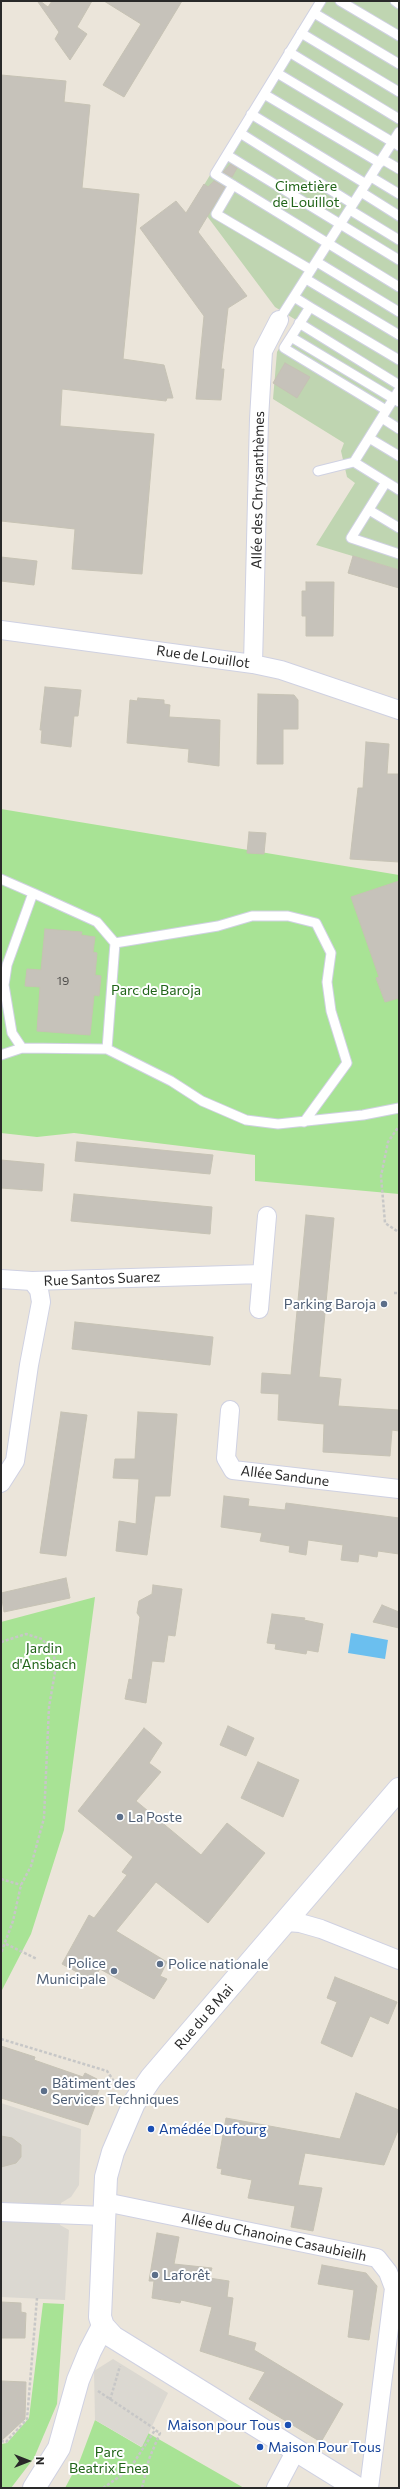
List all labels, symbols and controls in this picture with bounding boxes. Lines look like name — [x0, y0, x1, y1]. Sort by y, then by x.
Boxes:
park label: Cimetière de Louillot — [272, 178, 340, 210]
street label: Allée des Chrysanthèmes — [248, 411, 268, 569]
street label: Rue de Louillot — [155, 642, 251, 672]
house number: 19 — [57, 974, 69, 988]
park label: Parc de Baroja — [111, 982, 201, 998]
street label: Rue Santos Suarez — [43, 1269, 161, 1289]
place label: Parking Baroja — [284, 1296, 376, 1312]
marker: Parking Baroja — [379, 1299, 389, 1309]
street label: Allée Sandune — [240, 1462, 330, 1490]
park label: Jardin d'Ansbach — [12, 1640, 76, 1672]
place label: La Poste — [128, 1809, 182, 1825]
marker: La Poste — [115, 1812, 125, 1822]
place label: Police Municipale — [36, 1955, 106, 1988]
place label: Police nationale — [168, 1956, 268, 1972]
marker: Police nationale — [155, 1959, 165, 1969]
marker: Police Municipale — [109, 1966, 119, 1976]
street label: Rue du 8 Mai — [171, 1981, 237, 2053]
place label: Bâtiment des Services Techniques — [52, 2075, 179, 2108]
marker: Bâtiment des Services Techniques — [39, 2086, 49, 2096]
place label: Amédée Dufourg — [159, 2121, 266, 2137]
marker: Amédée Dufourg — [146, 2124, 156, 2134]
street label: Allée du Chanoine Casaubieilh — [180, 2209, 368, 2265]
place label: Laforêt — [163, 2267, 210, 2283]
marker: Laforêt — [150, 2270, 160, 2280]
place label: Maison pour Tous — [167, 2417, 280, 2433]
marker: Maison pour Tous — [283, 2420, 293, 2430]
place label: Maison Pour Tous — [268, 2439, 381, 2455]
north arrow — [8, 2441, 48, 2481]
marker: Maison Pour Tous — [255, 2442, 265, 2452]
park label: Parc Beatrix Enea — [69, 2444, 149, 2476]
text: N — [34, 2457, 47, 2465]

